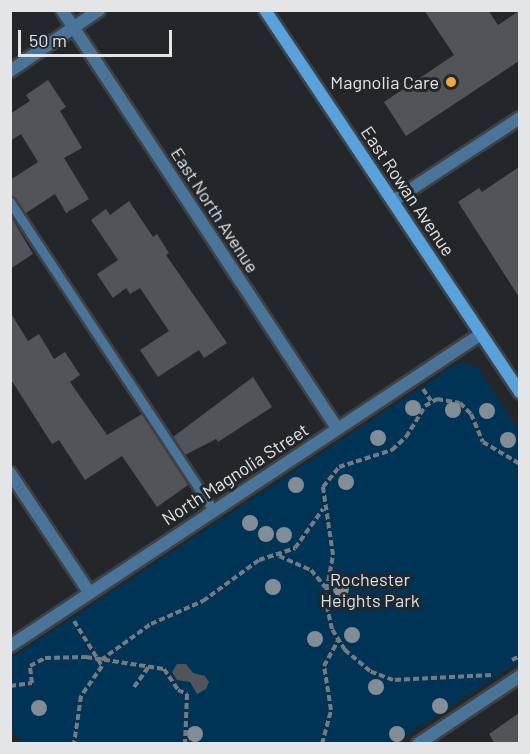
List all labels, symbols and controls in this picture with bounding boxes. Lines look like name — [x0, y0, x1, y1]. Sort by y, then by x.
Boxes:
scale bar — [21, 18, 176, 56]
text: 50 m — [29, 29, 67, 51]
place label: Magnolia Care — [330, 71, 439, 93]
marker: Magnolia Care — [444, 75, 458, 89]
street label: East Rowan Avenue — [357, 122, 459, 260]
street label: East North Avenue — [167, 143, 263, 277]
street label: North Magnolia Street — [158, 419, 312, 529]
park label: Rochester Heights Park — [320, 569, 420, 612]

